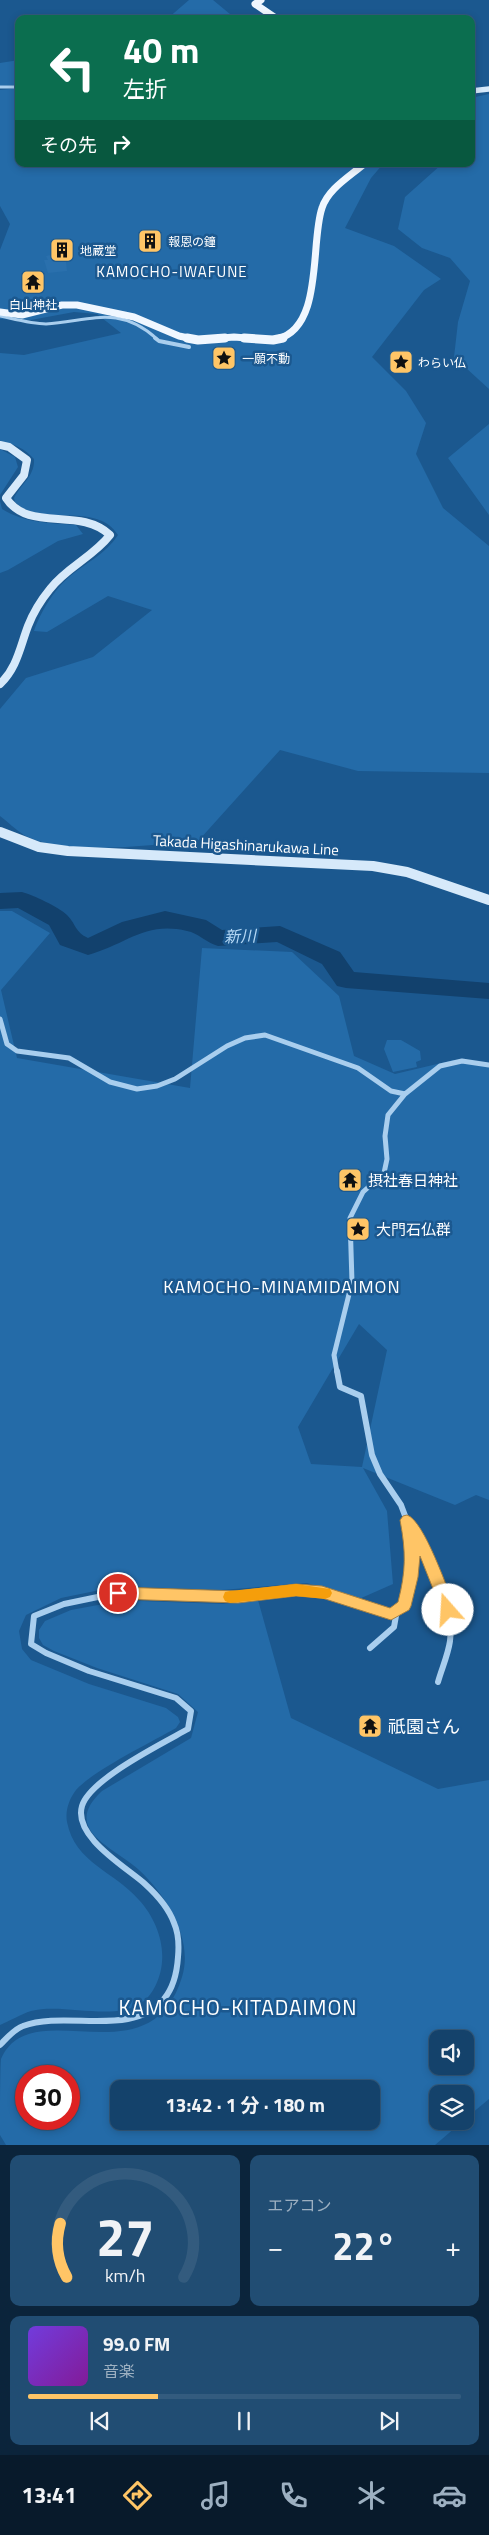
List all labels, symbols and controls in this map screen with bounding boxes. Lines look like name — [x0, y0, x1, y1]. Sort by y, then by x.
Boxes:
text: 40 m — [123, 23, 199, 77]
icon: left — [40, 35, 105, 100]
text: 左折 — [123, 72, 167, 106]
text: その先 — [40, 130, 97, 159]
icon: right — [107, 130, 135, 158]
building icon: 報恩の鐘 — [137, 228, 163, 254]
place label: 報恩の鐘 — [168, 232, 216, 251]
building icon: 地蔵堂 — [49, 237, 75, 263]
place label: 地蔵堂 — [80, 241, 116, 260]
district label: KAMOCHO-IWAFUNE — [96, 260, 248, 283]
temple icon: 白山神社 — [20, 269, 46, 295]
place label: 白山神社 — [9, 295, 57, 314]
place icon: 一願不動 — [211, 345, 237, 371]
place label: 一願不動 — [242, 349, 290, 368]
place icon: わらい仏 — [388, 349, 414, 375]
place label: わらい仏 — [418, 353, 466, 372]
street label: Takada Higashinarukawa Line — [152, 829, 340, 861]
water label: 新川 — [224, 923, 258, 949]
temple icon: 摂社春日神社 — [337, 1167, 363, 1193]
place label: 摂社春日神社 — [368, 1169, 458, 1192]
place icon: 大門石仏群 — [345, 1216, 371, 1242]
place label: 大門石仏群 — [376, 1218, 451, 1241]
district label: KAMOCHO-MINAMIDAIMON — [163, 1273, 401, 1300]
pin — [97, 1572, 139, 1614]
icon: arrive — [104, 1579, 132, 1607]
position arrow — [421, 1583, 473, 1635]
temple icon: 祇園さん — [357, 1713, 383, 1739]
place label: 祇園さん — [388, 1713, 460, 1740]
district label: KAMOCHO-KITADAIMON — [119, 1991, 357, 2023]
map controls — [429, 2030, 474, 2130]
button: sound — [429, 2030, 474, 2075]
speed limit sign: 30 — [15, 2065, 80, 2130]
button: layers — [429, 2085, 474, 2130]
text: 13:42 · 1 分 · 180 m — [165, 2090, 325, 2119]
text: エアコン — [268, 2193, 332, 2217]
text: 27 — [96, 2197, 154, 2276]
text: 22° — [332, 2217, 396, 2275]
text: − — [268, 2225, 283, 2268]
text: + — [445, 2225, 461, 2268]
text: km/h — [105, 2262, 145, 2289]
text: 99.0 FM — [103, 2329, 170, 2358]
text: 音楽 — [103, 2359, 135, 2383]
icon: previous — [86, 2407, 114, 2435]
icon: pause — [230, 2407, 258, 2435]
icon: next — [375, 2407, 403, 2435]
text: 13:41 — [22, 2478, 77, 2512]
icon: directions — [120, 2478, 155, 2513]
icon: music — [198, 2478, 233, 2513]
icon: phone — [276, 2478, 311, 2513]
icon: climate — [354, 2478, 389, 2513]
icon: car — [432, 2478, 467, 2513]

